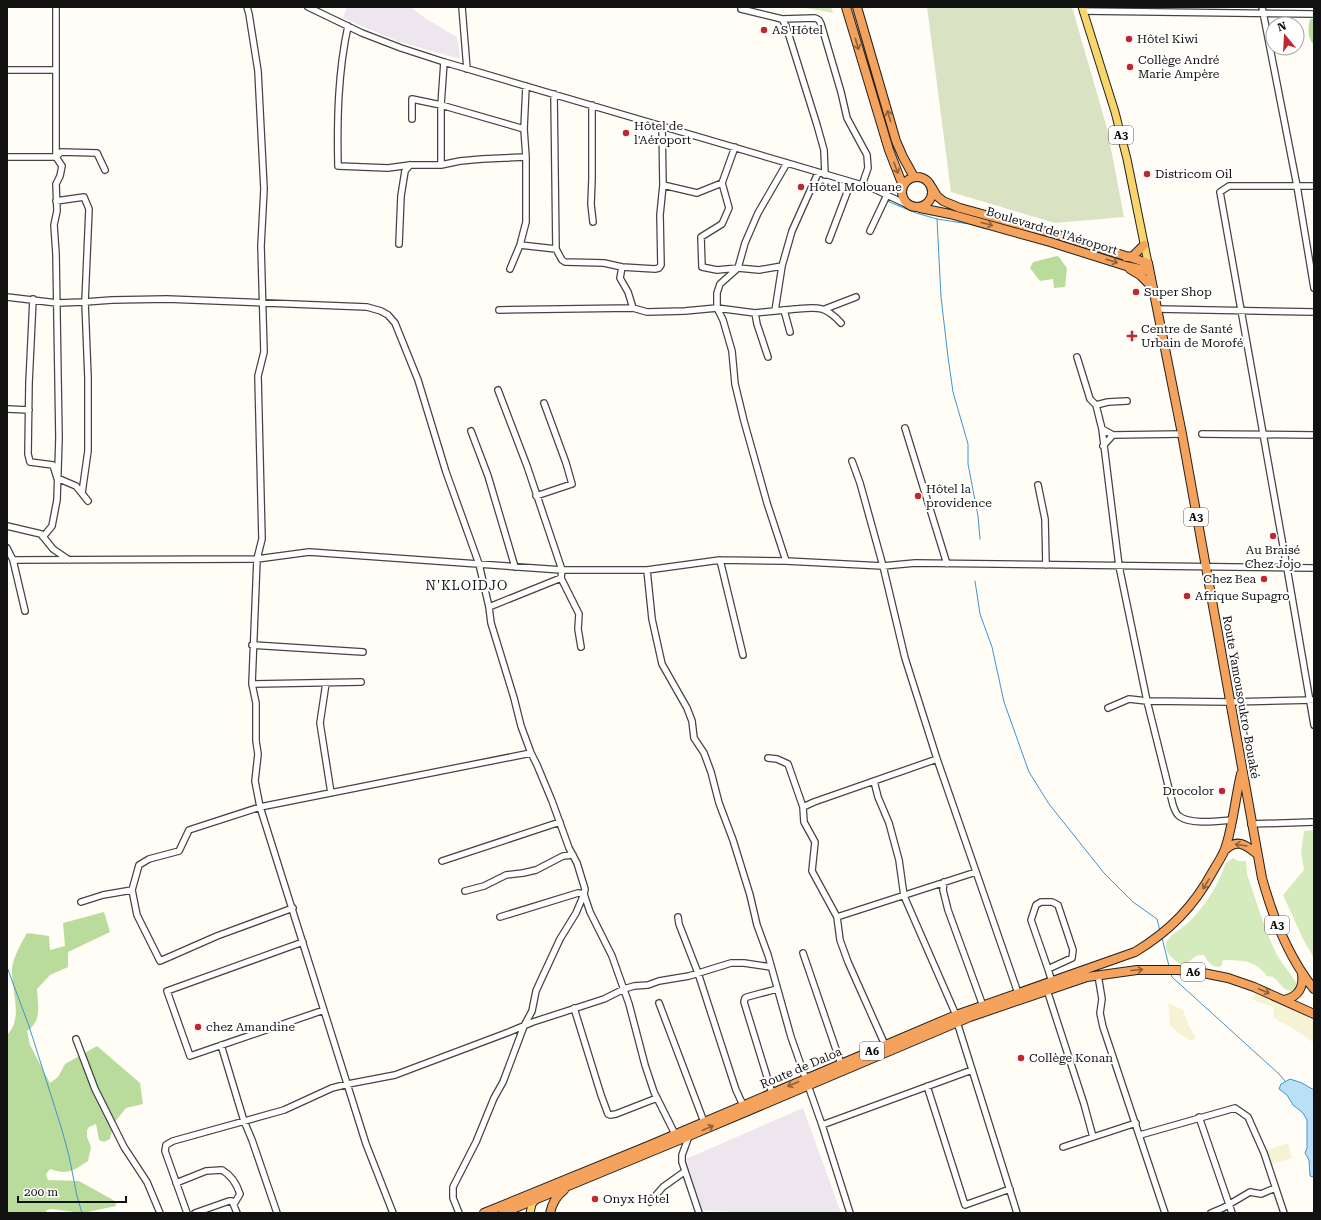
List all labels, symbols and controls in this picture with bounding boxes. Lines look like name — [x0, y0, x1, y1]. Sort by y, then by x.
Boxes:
north arrow — [1265, 16, 1305, 56]
text: N — [1276, 19, 1289, 34]
place label: AS Hôtel — [772, 23, 823, 37]
marker: AS Hôtel — [759, 25, 769, 35]
place label: Hôtel Kiwi — [1137, 32, 1198, 46]
marker: Hôtel Kiwi — [1124, 34, 1134, 44]
one-way arrow — [854, 38, 861, 51]
place label: Collège André Marie Ampère — [1138, 53, 1220, 81]
marker: Collège André Marie Ampère — [1125, 62, 1135, 72]
one-way arrow — [885, 109, 892, 122]
place label: Hôtel de l'Aéroport — [634, 119, 692, 147]
road number: A3 — [1109, 126, 1133, 144]
marker: Hôtel de l'Aéroport — [621, 128, 631, 138]
one-way arrow — [893, 162, 901, 174]
place label: Districom Oil — [1155, 167, 1233, 181]
marker: Districom Oil — [1142, 169, 1152, 179]
place label: Hôtel Molouane — [809, 180, 902, 194]
marker: Hôtel Molouane — [796, 182, 806, 192]
street label: Boulevard de l'Aéroport — [985, 204, 1120, 258]
one-way arrow — [980, 221, 993, 228]
one-way arrow — [1105, 258, 1118, 265]
place label: Super Shop — [1144, 285, 1212, 299]
marker: Super Shop — [1131, 287, 1141, 297]
place label: Centre de Santé Urbain de Morofé — [1141, 322, 1244, 350]
marker: Centre de Santé Urbain de Morofé — [1126, 330, 1138, 342]
place label: Hôtel la providence — [926, 482, 992, 510]
marker: Hôtel la providence — [913, 491, 923, 501]
road number: A3 — [1184, 508, 1208, 526]
marker: Au Braisé Chez Jojo — [1268, 531, 1278, 541]
place label: Au Braisé Chez Jojo — [1245, 543, 1301, 571]
place label: Chez Bea — [1203, 572, 1256, 586]
marker: Chez Bea — [1259, 574, 1269, 584]
district label: N'KLOIDJO — [426, 578, 508, 593]
place label: Afrique Supagro — [1195, 589, 1290, 603]
marker: Afrique Supagro — [1182, 591, 1192, 601]
street label: Route Yamousoukro-Bouaké — [1220, 614, 1262, 780]
place label: Drocolor — [1162, 784, 1214, 798]
marker: Drocolor — [1217, 786, 1227, 796]
one-way arrow — [1235, 841, 1248, 849]
one-way arrow — [1201, 878, 1209, 890]
road number: A3 — [1265, 916, 1289, 934]
road number: A6 — [1181, 963, 1205, 981]
one-way arrow — [1130, 967, 1143, 974]
one-way arrow — [1257, 988, 1269, 995]
place label: chez Amandine — [206, 1020, 296, 1034]
marker: chez Amandine — [193, 1022, 203, 1032]
road number: A6 — [860, 1042, 884, 1060]
street label: Route de Daloa — [758, 1044, 844, 1092]
place label: Collège Konan — [1029, 1051, 1113, 1065]
marker: Collège Konan — [1016, 1053, 1026, 1063]
one-way arrow — [788, 1081, 800, 1089]
one-way arrow — [701, 1124, 713, 1132]
scale bar — [18, 1178, 126, 1204]
text: 200 m — [24, 1185, 58, 1199]
place label: Onyx Hôtel — [603, 1192, 669, 1206]
marker: Onyx Hôtel — [590, 1194, 600, 1204]

